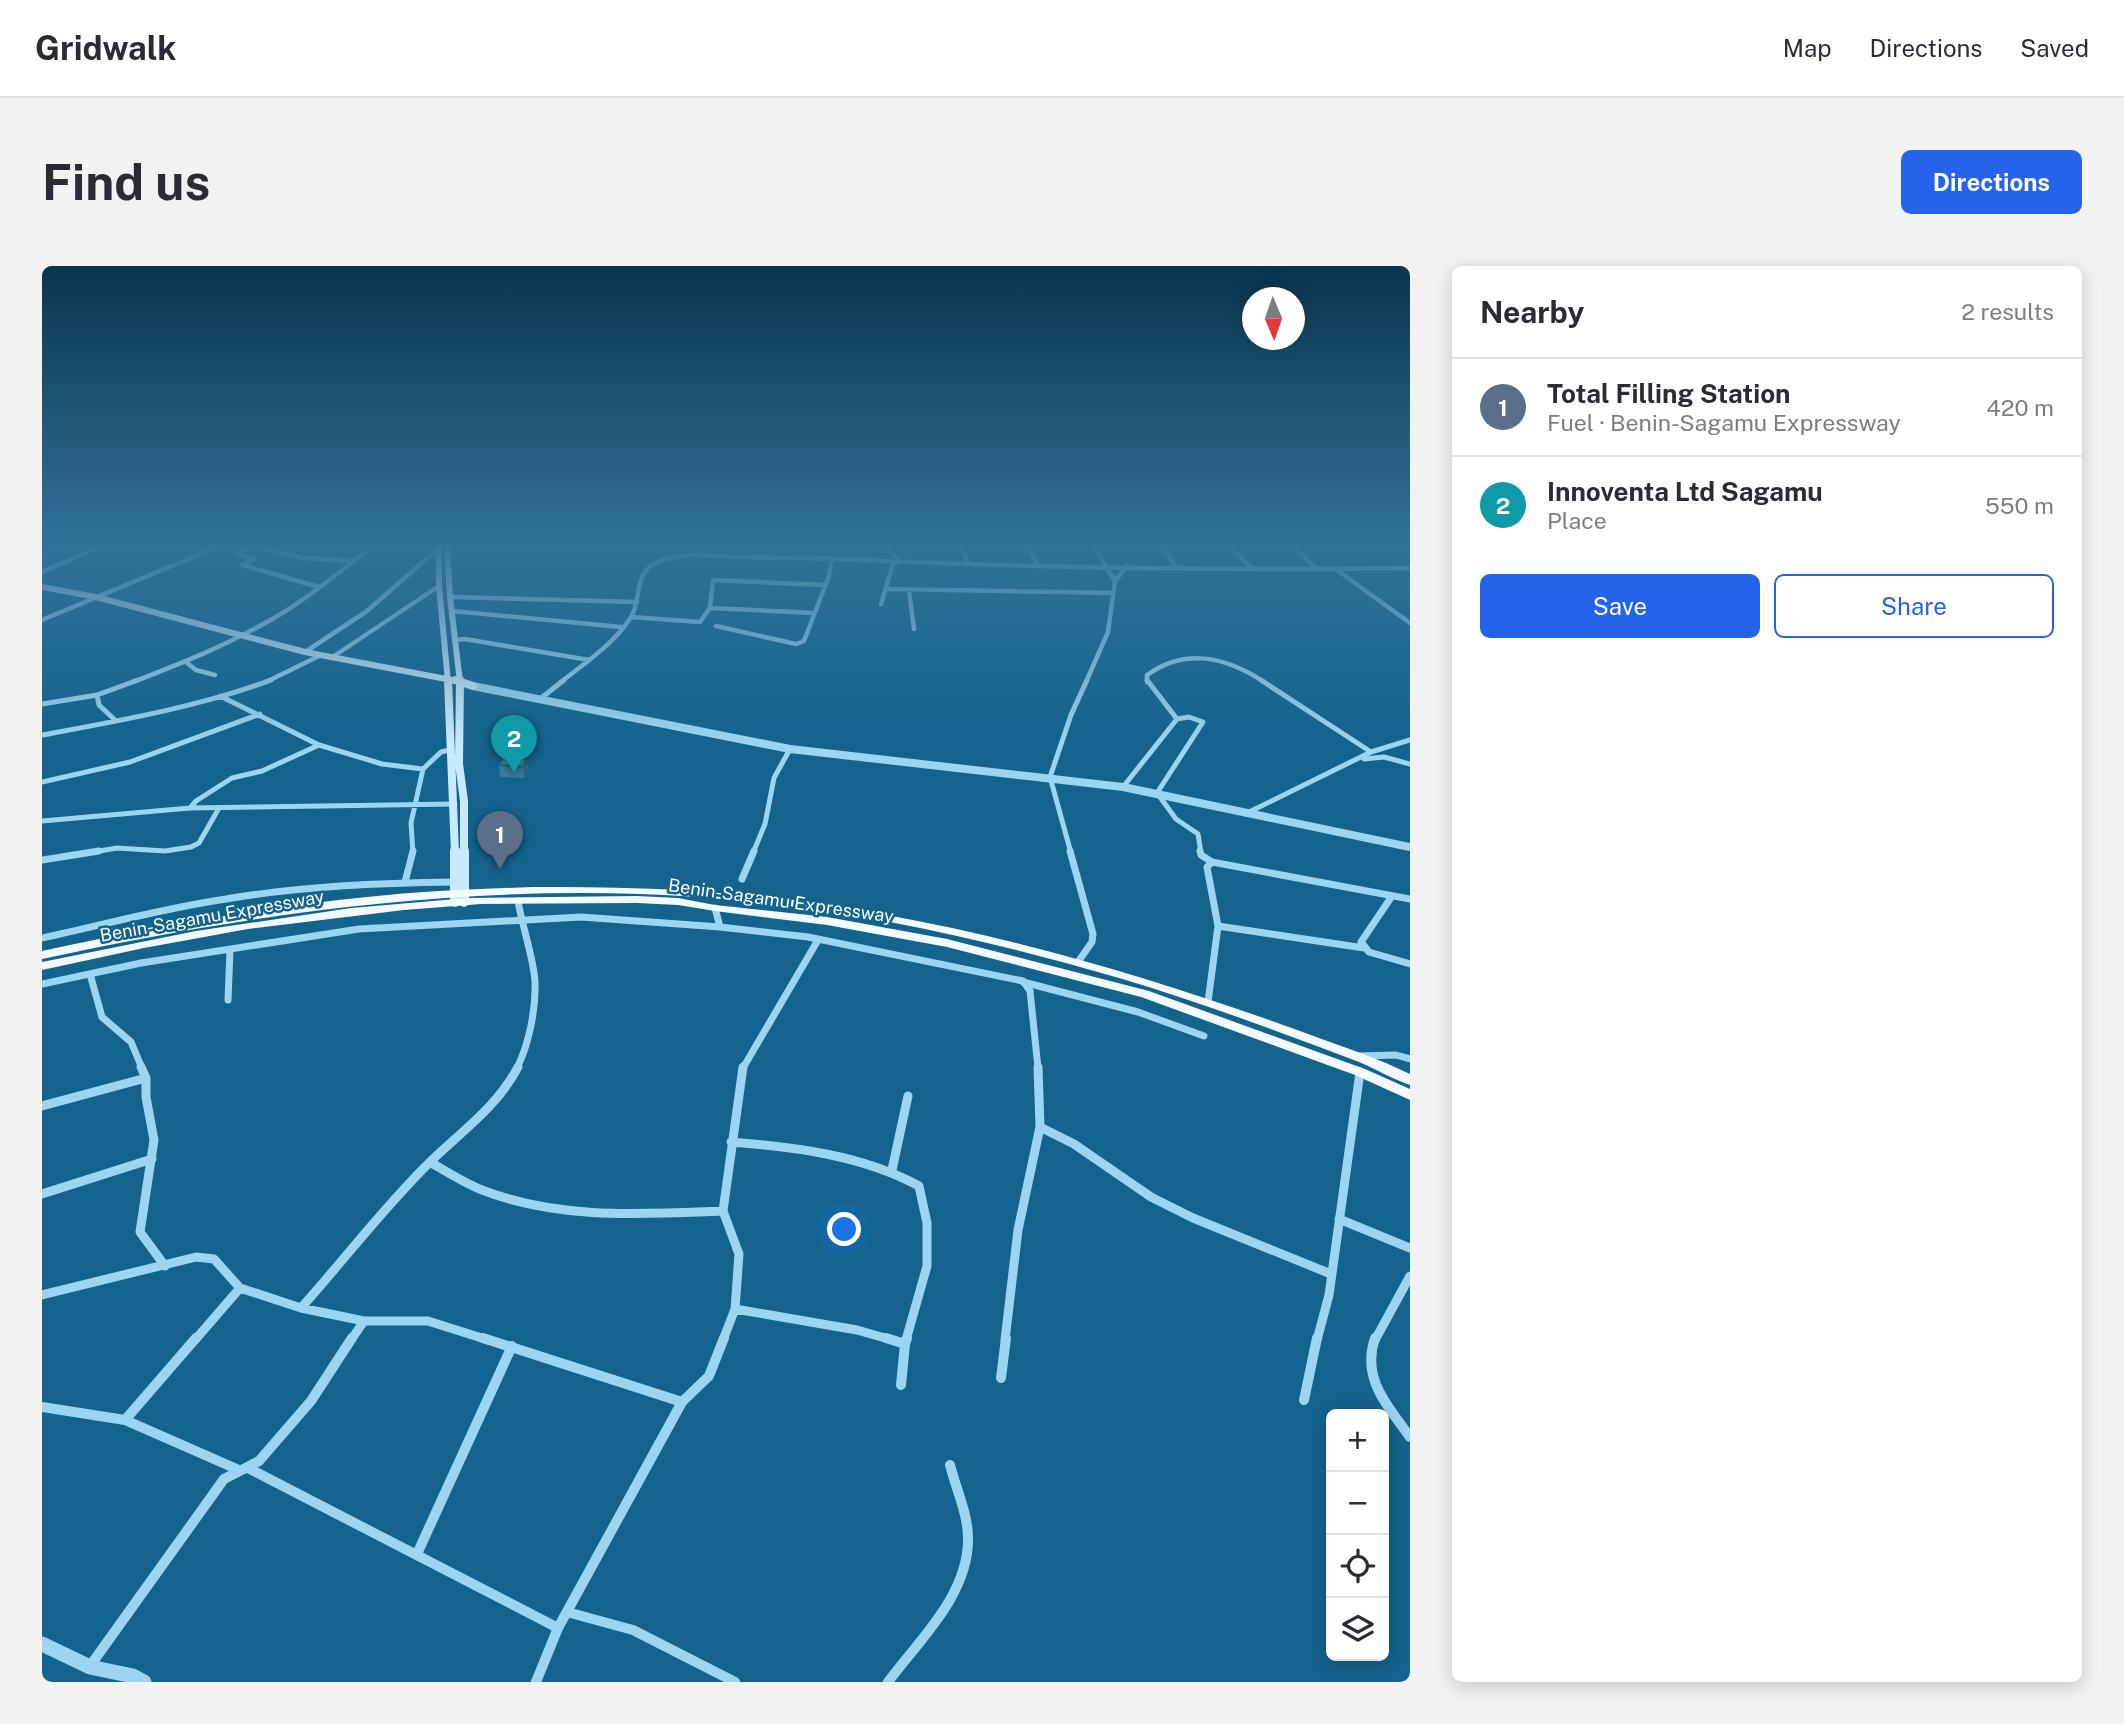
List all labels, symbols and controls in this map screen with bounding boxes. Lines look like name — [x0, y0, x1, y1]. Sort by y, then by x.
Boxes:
text: Gridwalk — [35, 29, 176, 67]
text: Map — [1783, 34, 1832, 62]
text: Directions — [1870, 34, 1982, 62]
text: Saved — [2020, 34, 2089, 62]
button: Directions — [1901, 150, 2082, 214]
text: Find us — [42, 153, 210, 211]
north arrow — [1242, 287, 1305, 350]
text: Nearby — [1480, 294, 1584, 330]
text: 2 results — [1961, 298, 2054, 325]
text: Total Filling Station — [1547, 378, 1791, 409]
text: 1 — [1498, 394, 1508, 421]
text: 420 m — [1986, 394, 2054, 421]
text: Fuel · Benin-Sagamu Expressway — [1547, 409, 1901, 436]
text: Innoventa Ltd Sagamu — [1547, 476, 1823, 507]
text: 2 — [1496, 492, 1510, 519]
text: 550 m — [1985, 492, 2054, 519]
text: Place — [1547, 507, 1607, 534]
button: Save — [1480, 574, 1760, 638]
button: Share — [1774, 574, 2054, 638]
pin: 2 — [491, 715, 537, 773]
pin: 1 — [477, 811, 523, 869]
street label: Benin-Sagamu Expressway — [667, 874, 896, 927]
street label: Benin-Sagamu Expressway — [98, 885, 326, 946]
your location — [827, 1212, 861, 1246]
map controls — [1326, 1409, 1389, 1661]
button: + — [1326, 1409, 1389, 1472]
button: − — [1326, 1472, 1389, 1535]
button: locate — [1326, 1535, 1389, 1598]
button: layers — [1326, 1598, 1389, 1661]

